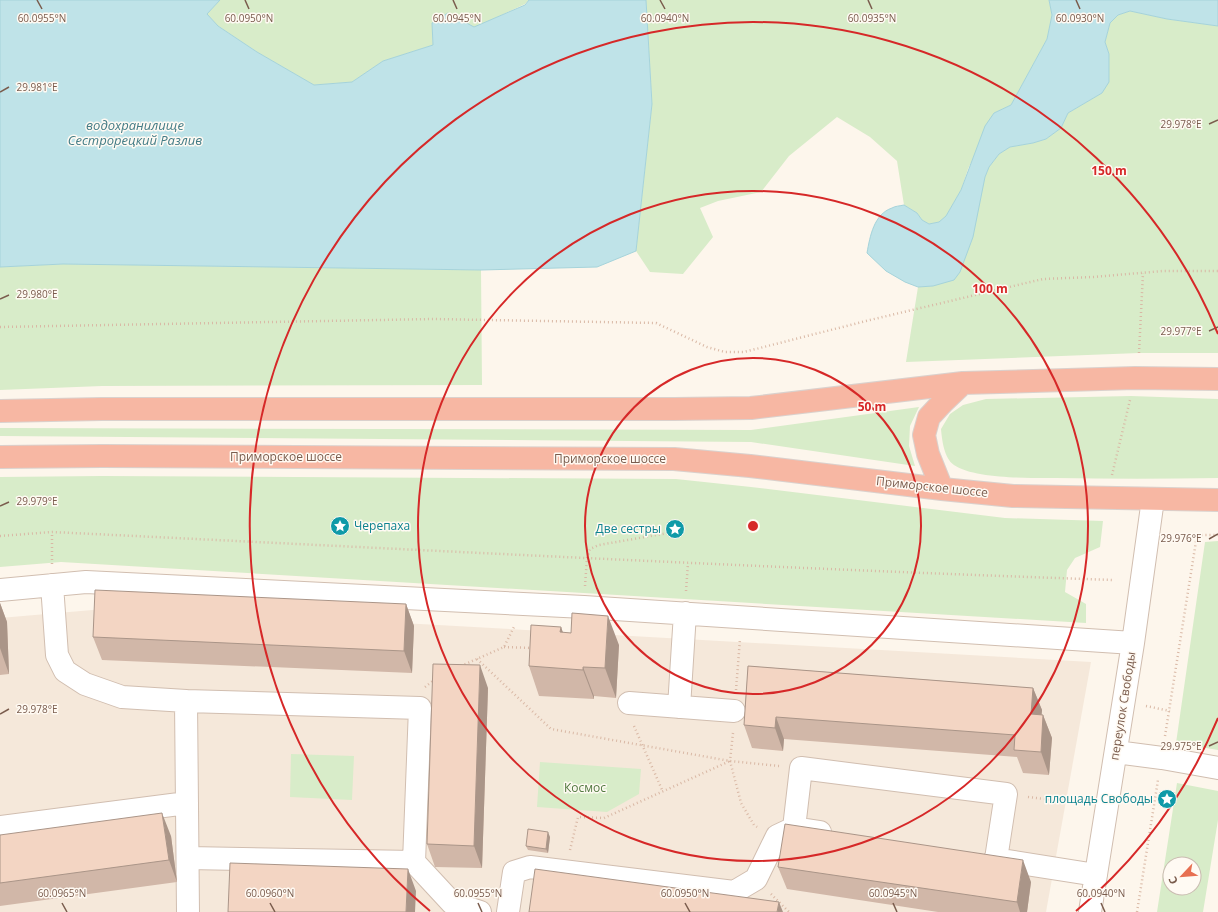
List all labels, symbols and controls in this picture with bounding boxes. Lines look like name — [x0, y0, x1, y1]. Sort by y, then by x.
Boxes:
text: 60.0955°N — [18, 11, 66, 25]
text: 60.0950°N — [225, 11, 273, 25]
text: 60.0945°N — [433, 11, 481, 25]
text: 60.0940°N — [641, 11, 689, 25]
text: 60.0935°N — [848, 11, 896, 25]
text: 60.0930°N — [1056, 11, 1104, 25]
text: 29.981°E — [16, 80, 58, 94]
water label: водохранилище Сестрорецкий Разлив — [68, 116, 202, 149]
text: 29.978°E — [1160, 117, 1202, 131]
text: 150 m — [1091, 162, 1127, 179]
text: 100 m — [972, 280, 1008, 297]
text: 29.980°E — [16, 287, 58, 301]
text: 29.977°E — [1160, 324, 1202, 338]
text: 50 m — [858, 398, 886, 415]
street label: Приморское шоссе — [230, 448, 342, 465]
street label: Приморское шоссе — [554, 450, 666, 467]
street label: Приморское шоссе — [875, 472, 989, 501]
text: 29.979°E — [16, 494, 58, 508]
place icon: Черепаха — [329, 515, 351, 537]
place label: Черепаха — [354, 517, 410, 534]
place icon: Две сестры — [664, 518, 686, 540]
centre of rings — [746, 519, 760, 533]
place label: Две сестры — [596, 520, 661, 537]
text: 29.976°E — [1160, 531, 1202, 545]
street label: переулок Свободы — [1106, 650, 1139, 761]
text: 29.978°E — [16, 702, 58, 716]
text: 29.975°E — [1160, 739, 1202, 753]
park label: Космос — [564, 779, 606, 796]
place icon: площадь Свободы — [1156, 788, 1178, 810]
place label: площадь Свободы — [1045, 790, 1153, 807]
north arrow — [1162, 856, 1202, 896]
text: С — [1164, 874, 1181, 887]
text: 60.0965°N — [38, 886, 86, 900]
text: 60.0960°N — [246, 886, 294, 900]
text: 60.0955°N — [454, 886, 502, 900]
text: 60.0950°N — [661, 886, 709, 900]
text: 60.0945°N — [869, 886, 917, 900]
text: 60.0940°N — [1077, 886, 1125, 900]

